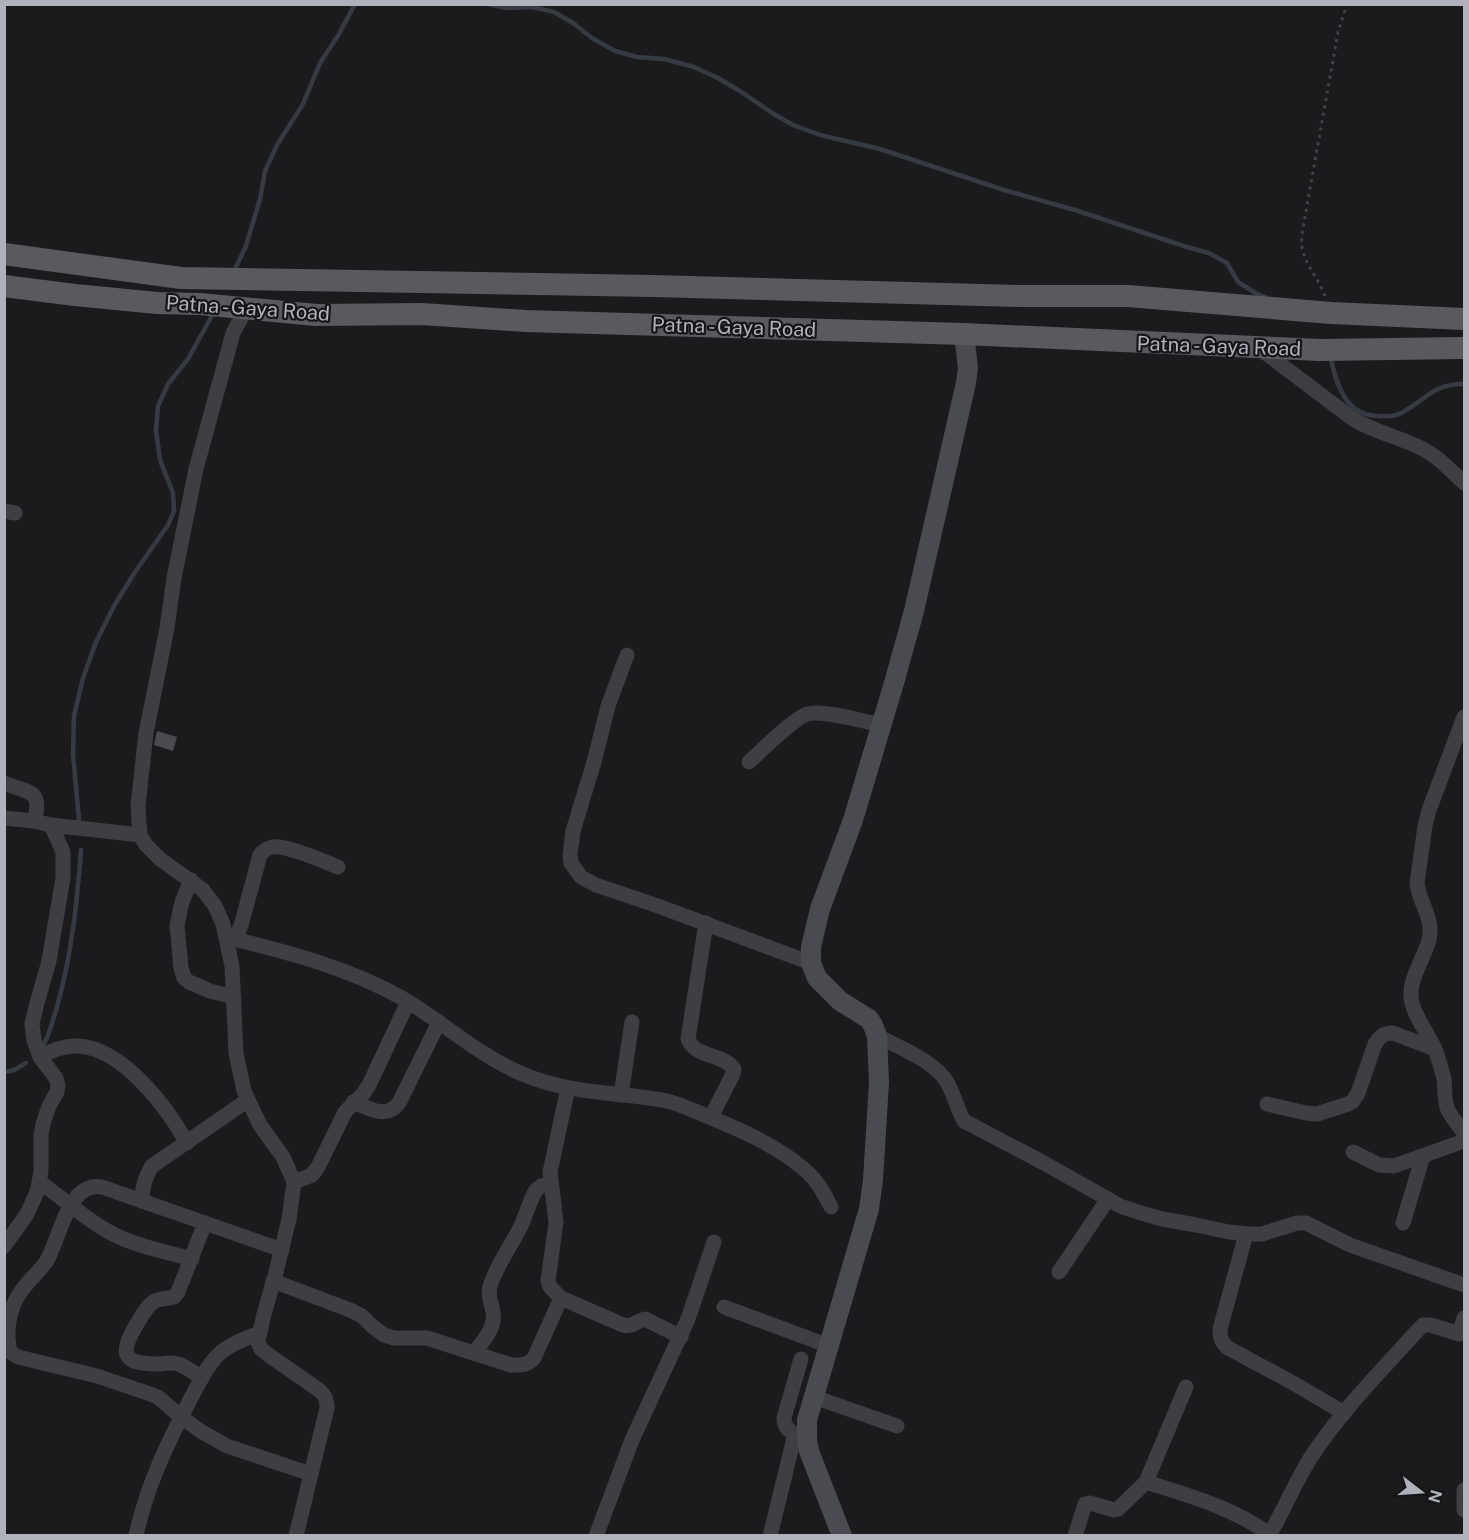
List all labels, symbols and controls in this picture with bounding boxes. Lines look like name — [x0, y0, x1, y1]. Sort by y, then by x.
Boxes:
street label: Patna - Gaya Road — [165, 290, 331, 326]
street label: Patna - Gaya Road — [651, 312, 817, 342]
street label: Patna - Gaya Road — [1136, 331, 1302, 361]
north arrow — [1391, 1462, 1451, 1522]
text: N — [1424, 1487, 1446, 1505]

